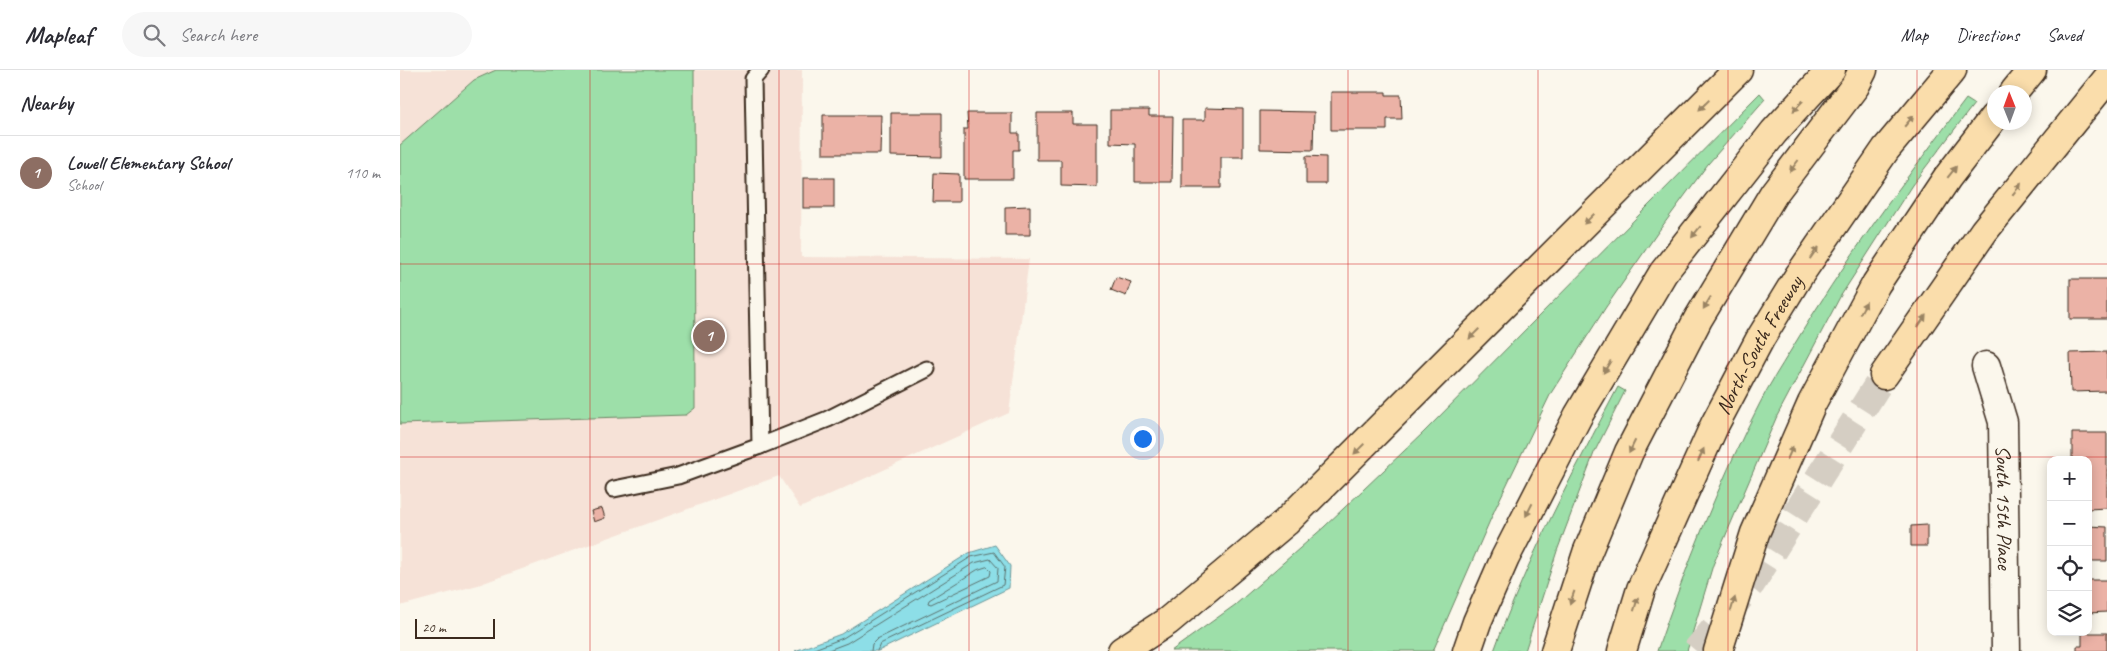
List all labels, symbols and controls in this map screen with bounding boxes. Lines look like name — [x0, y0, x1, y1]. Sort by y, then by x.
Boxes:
search box — [122, 12, 472, 57]
text: Mapleaf — [25, 20, 92, 50]
icon: search — [140, 21, 168, 49]
text: Search here — [180, 23, 257, 47]
text: Map — [1901, 24, 1928, 46]
text: Directions — [1956, 24, 2019, 46]
text: Saved — [2047, 24, 2082, 46]
north arrow — [1987, 85, 2032, 130]
text: Nearby — [20, 90, 73, 116]
one-way arrow — [1698, 99, 1710, 111]
one-way arrow — [1792, 99, 1804, 111]
one-way arrow — [1904, 115, 1915, 128]
text: Lowell Elementary School — [67, 151, 230, 175]
one-way arrow — [1789, 159, 1800, 172]
text: 1 — [32, 163, 40, 183]
text: 110 m — [346, 163, 380, 183]
one-way arrow — [1946, 166, 1957, 179]
text: School — [67, 175, 101, 195]
one-way arrow — [2012, 183, 2023, 196]
one-way arrow — [1583, 213, 1595, 225]
one-way arrow — [1690, 225, 1701, 238]
one-way arrow — [1809, 246, 1819, 260]
street label: North-South Freeway — [1710, 270, 1809, 419]
one-way arrow — [1702, 297, 1712, 310]
one-way arrow — [1859, 300, 1867, 315]
one-way arrow — [1917, 314, 1927, 327]
pin: 1 — [693, 317, 725, 355]
one-way arrow — [1468, 328, 1480, 340]
one-way arrow — [1602, 361, 1611, 374]
your location — [1130, 426, 1156, 452]
one-way arrow — [1628, 440, 1636, 455]
one-way arrow — [1353, 443, 1365, 455]
street label: South 15th Place — [1990, 445, 2018, 571]
one-way arrow — [1787, 446, 1795, 460]
one-way arrow — [1697, 448, 1705, 462]
map controls — [2047, 456, 2092, 636]
button: + — [2047, 456, 2092, 501]
button: − — [2047, 501, 2092, 546]
one-way arrow — [1525, 503, 1533, 517]
button: locate — [2047, 546, 2092, 591]
one-way arrow — [1568, 591, 1576, 606]
button: layers — [2047, 591, 2092, 636]
one-way arrow — [1633, 597, 1641, 612]
one-way arrow — [1729, 597, 1737, 612]
scale bar — [415, 616, 495, 639]
text: 20 m — [422, 619, 446, 636]

